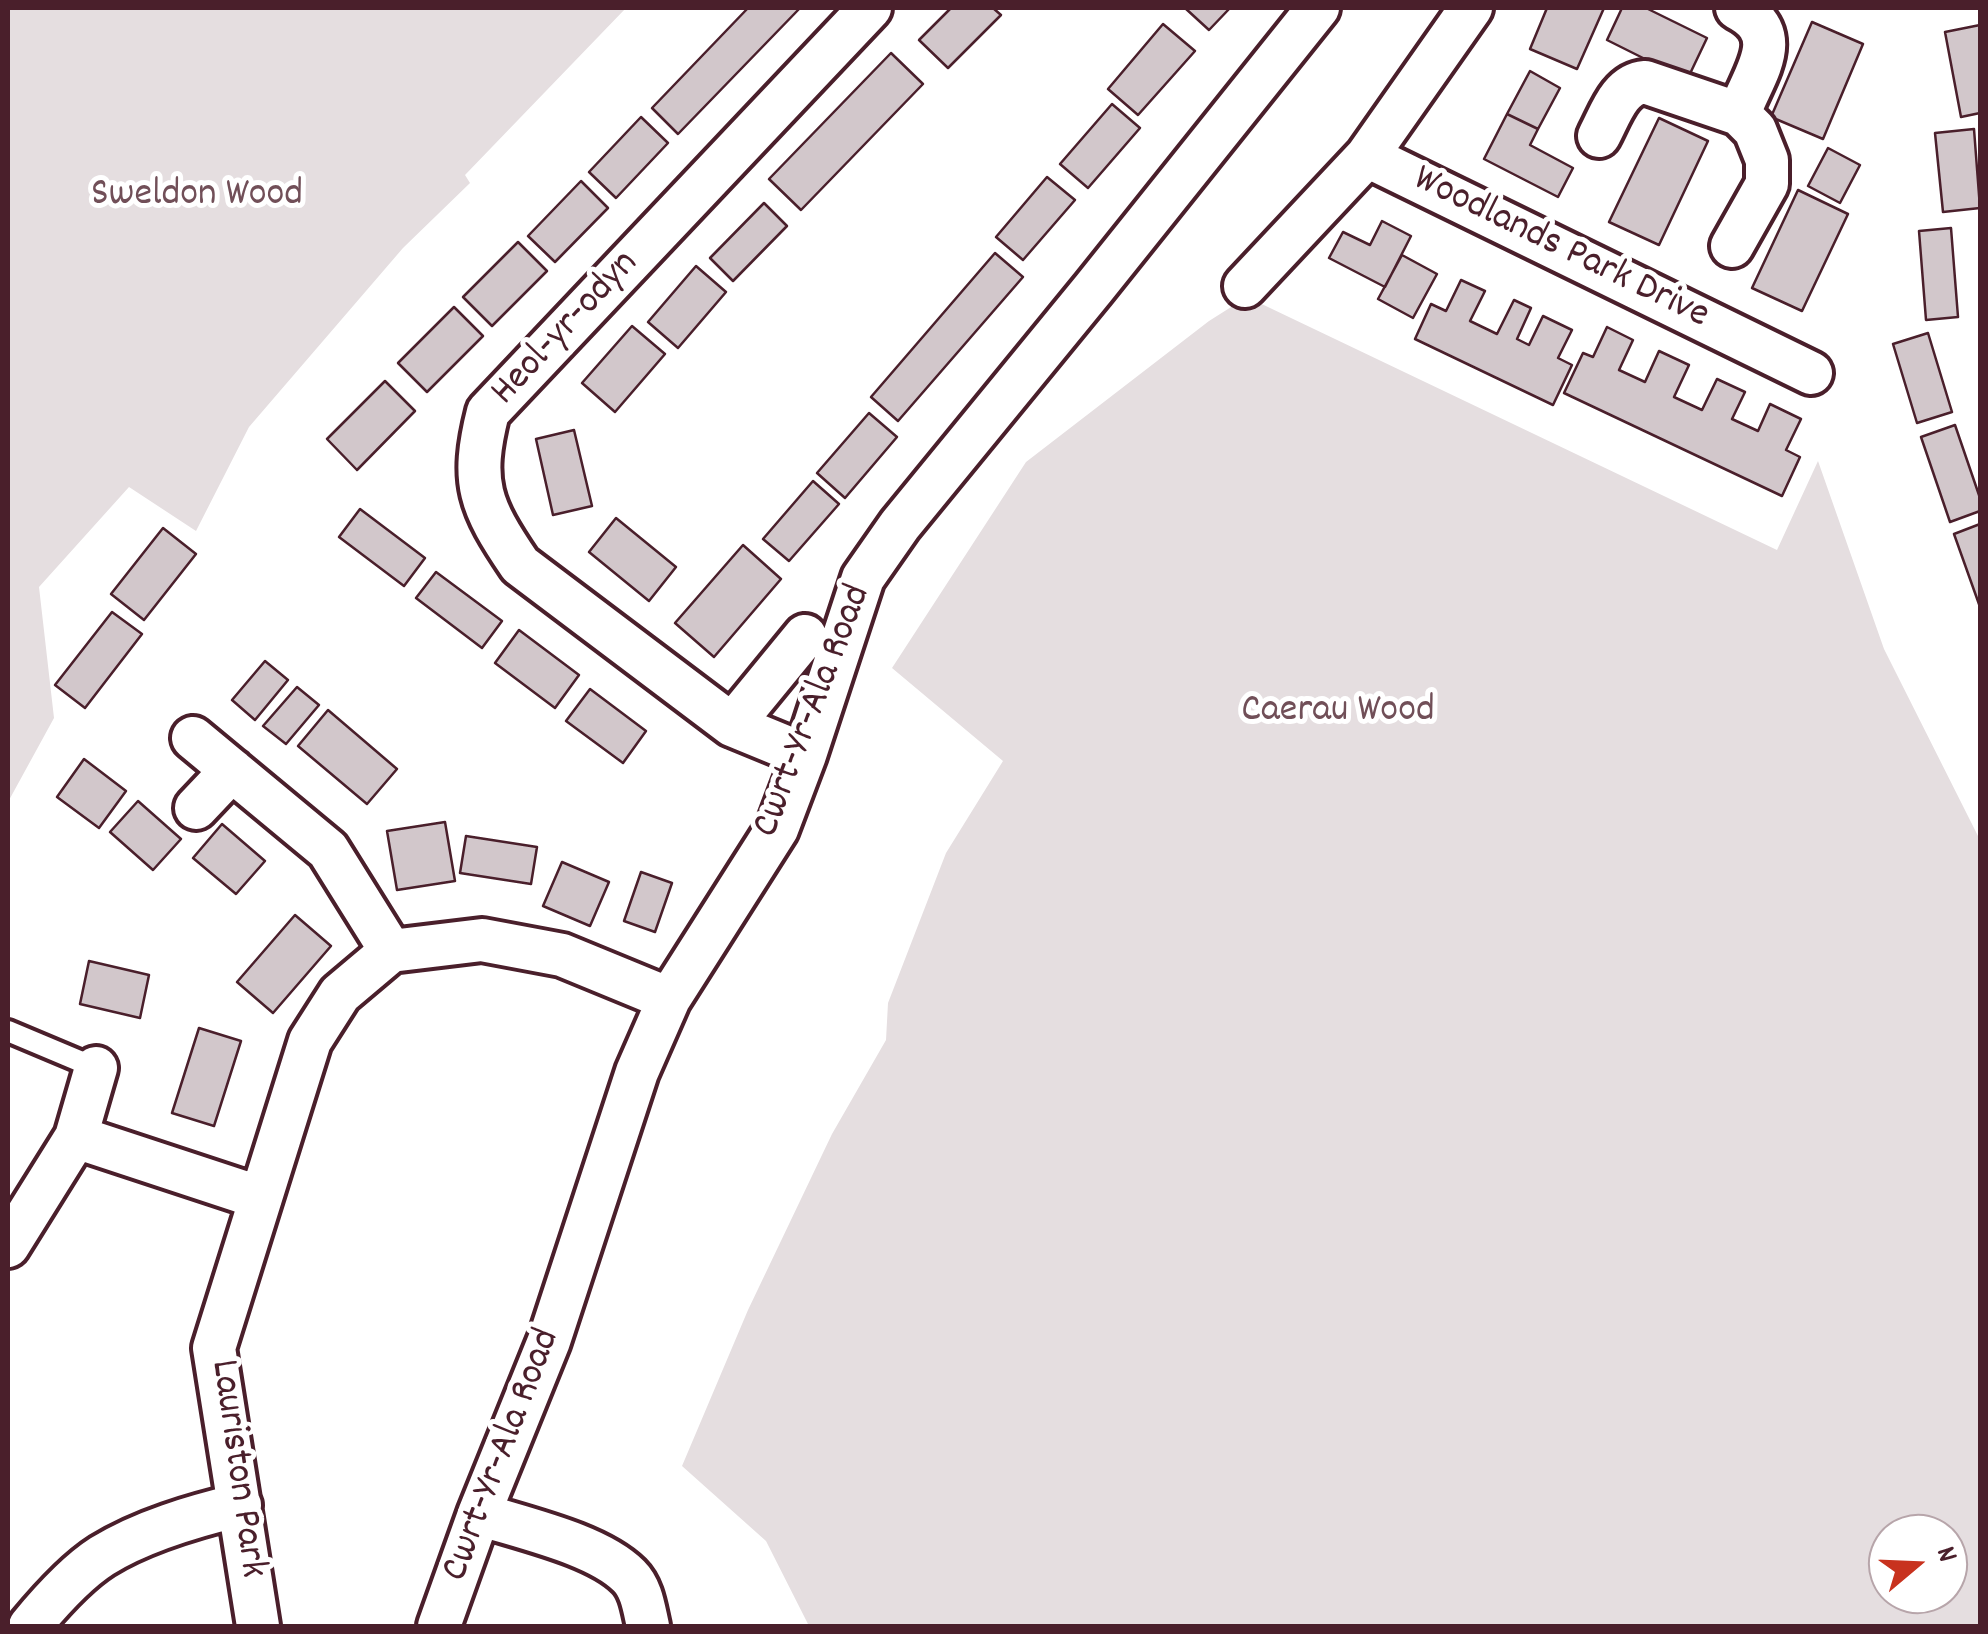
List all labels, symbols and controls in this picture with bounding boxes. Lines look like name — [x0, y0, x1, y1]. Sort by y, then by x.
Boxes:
street label: Woodlands Park Drive — [1404, 158, 1716, 342]
park label: Sweldon Wood — [91, 174, 303, 222]
street label: Heol-yr-odyn — [483, 242, 651, 418]
street label: Cwrt-Yr-Ala Road — [745, 579, 885, 845]
park label: Caerau Wood — [1241, 690, 1435, 738]
street label: Cwrt-Yr-Ala Road — [434, 1323, 574, 1589]
street label: Lauriston Park — [196, 1357, 274, 1581]
north arrow — [1868, 1514, 1968, 1614]
text: N — [1923, 1542, 1966, 1568]

